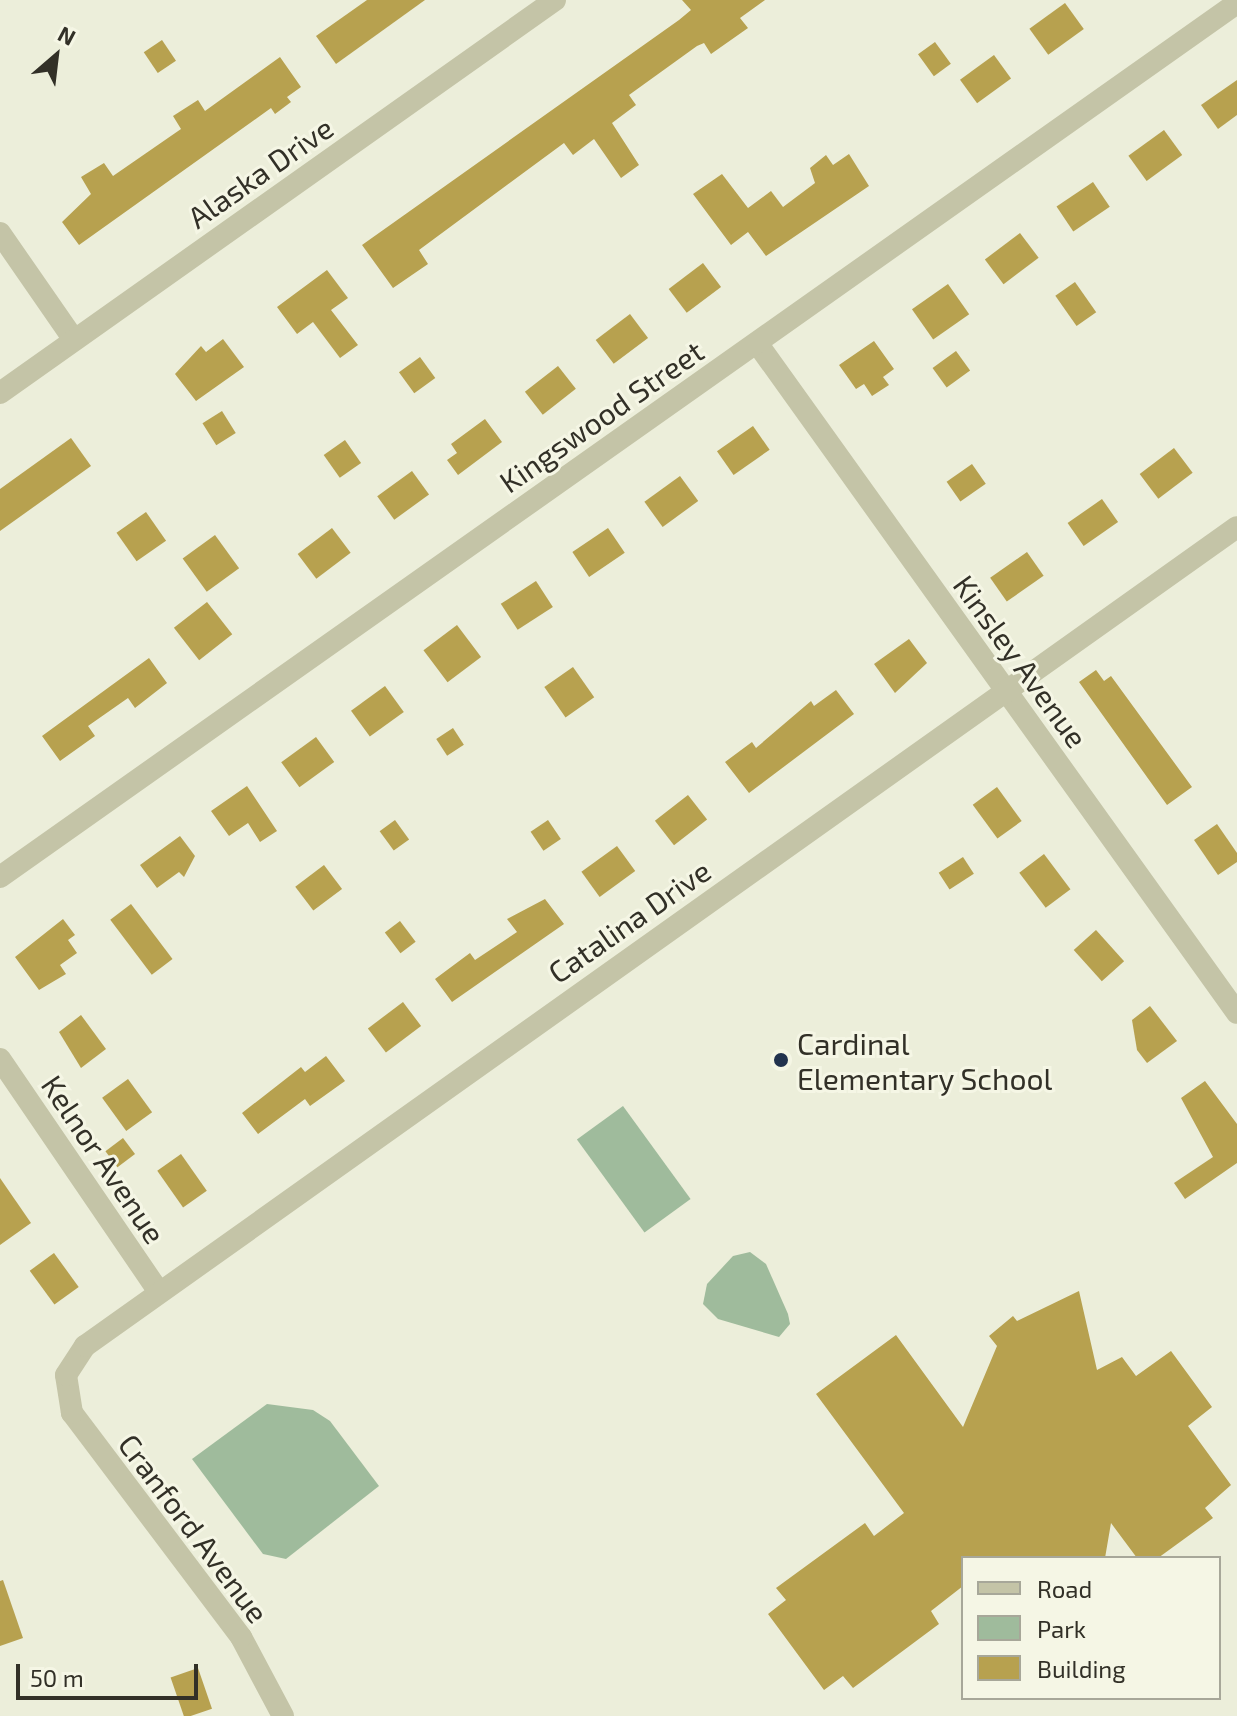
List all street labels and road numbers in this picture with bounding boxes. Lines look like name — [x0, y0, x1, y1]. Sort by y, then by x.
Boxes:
street label: Alaska Drive — [180, 109, 340, 235]
street label: Kingswood Street — [492, 332, 710, 500]
street label: Kinsley Avenue — [946, 567, 1096, 755]
street label: Catalina Drive — [541, 852, 717, 990]
street label: Kelnor Avenue — [34, 1068, 174, 1250]
street label: Cranford Avenue — [111, 1426, 277, 1630]

